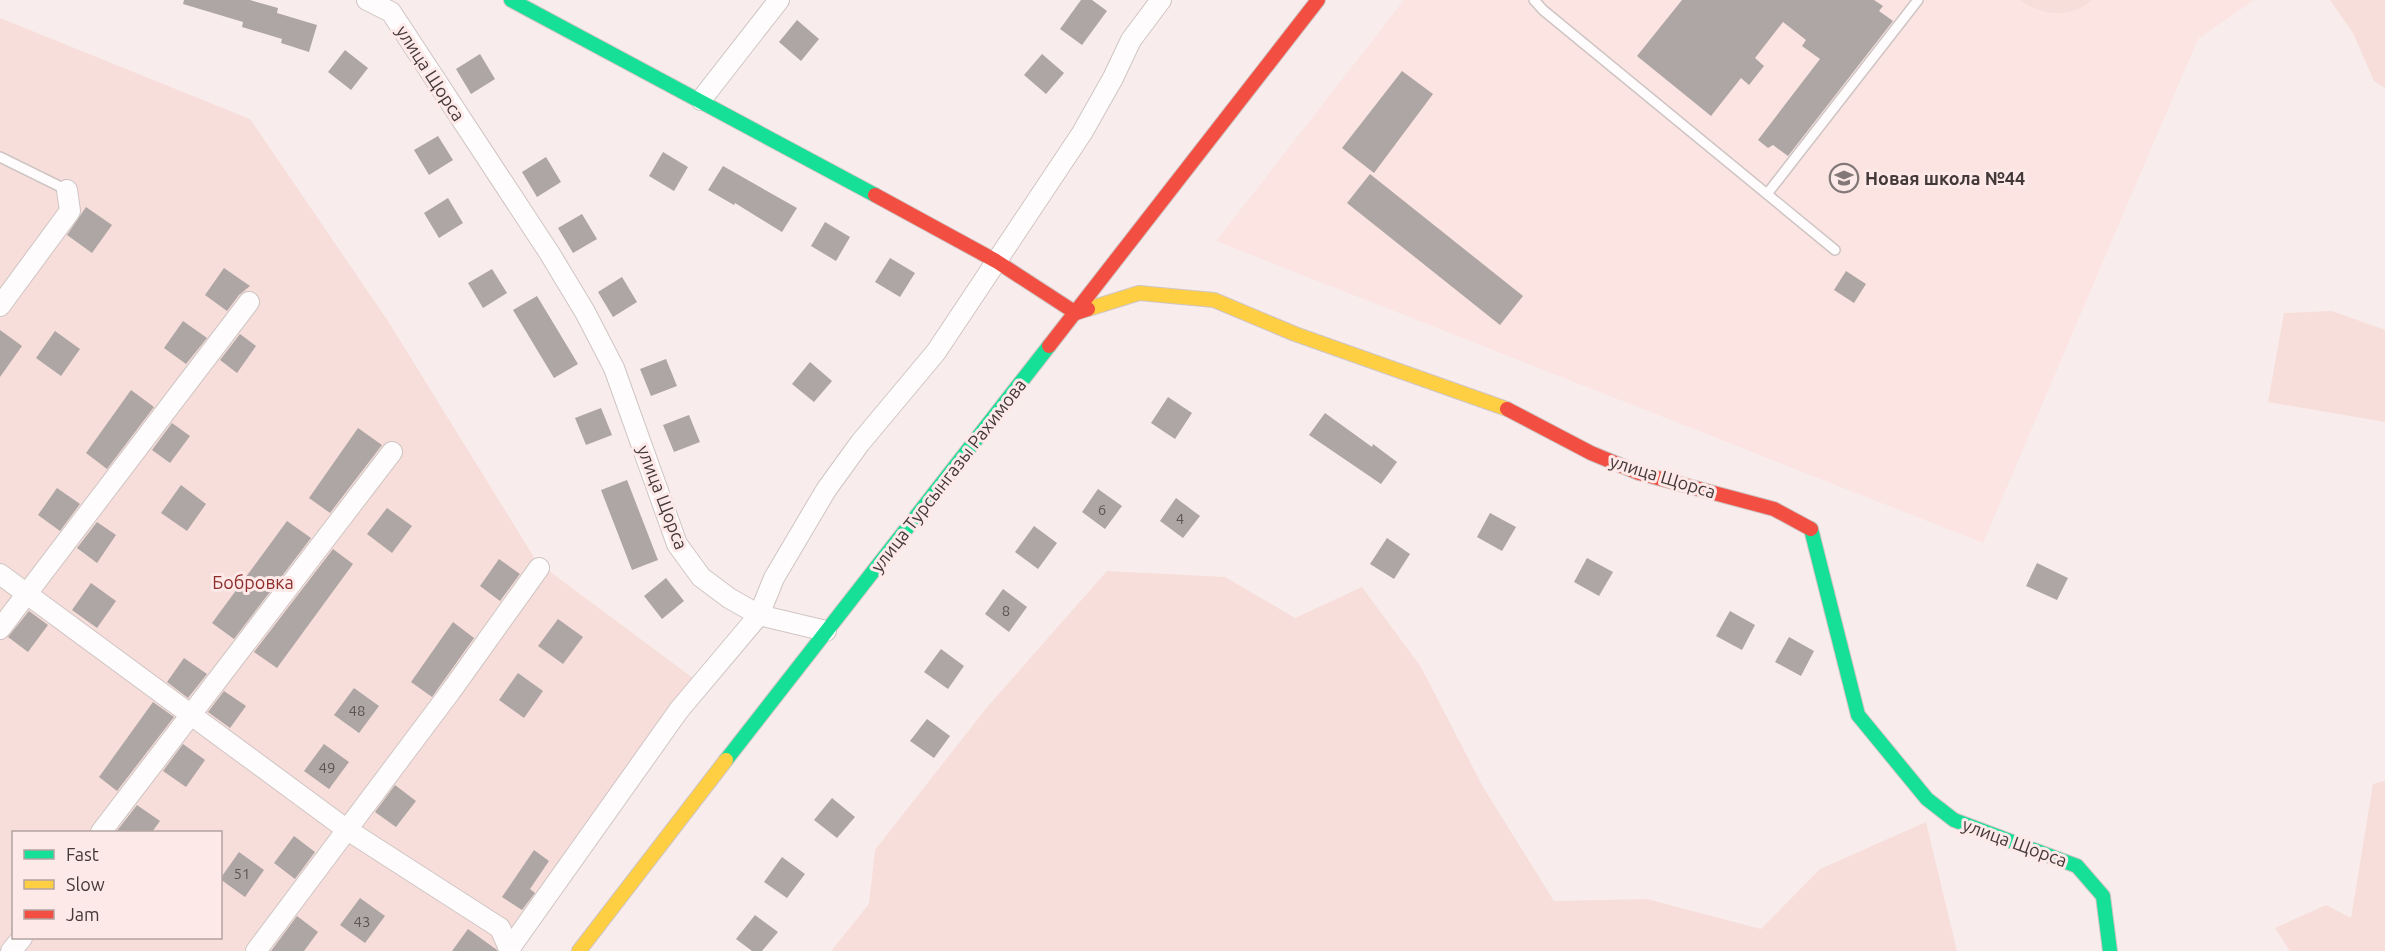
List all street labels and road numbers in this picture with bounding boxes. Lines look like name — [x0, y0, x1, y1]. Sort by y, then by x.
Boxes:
street label: улица Щорса — [393, 21, 469, 125]
street label: улица Турсынгазы Рахимова — [866, 374, 1030, 576]
street label: улица Щорса — [634, 442, 692, 552]
street label: улица Щорса — [1608, 450, 1718, 502]
street label: улица Щорса — [1960, 814, 2070, 870]

